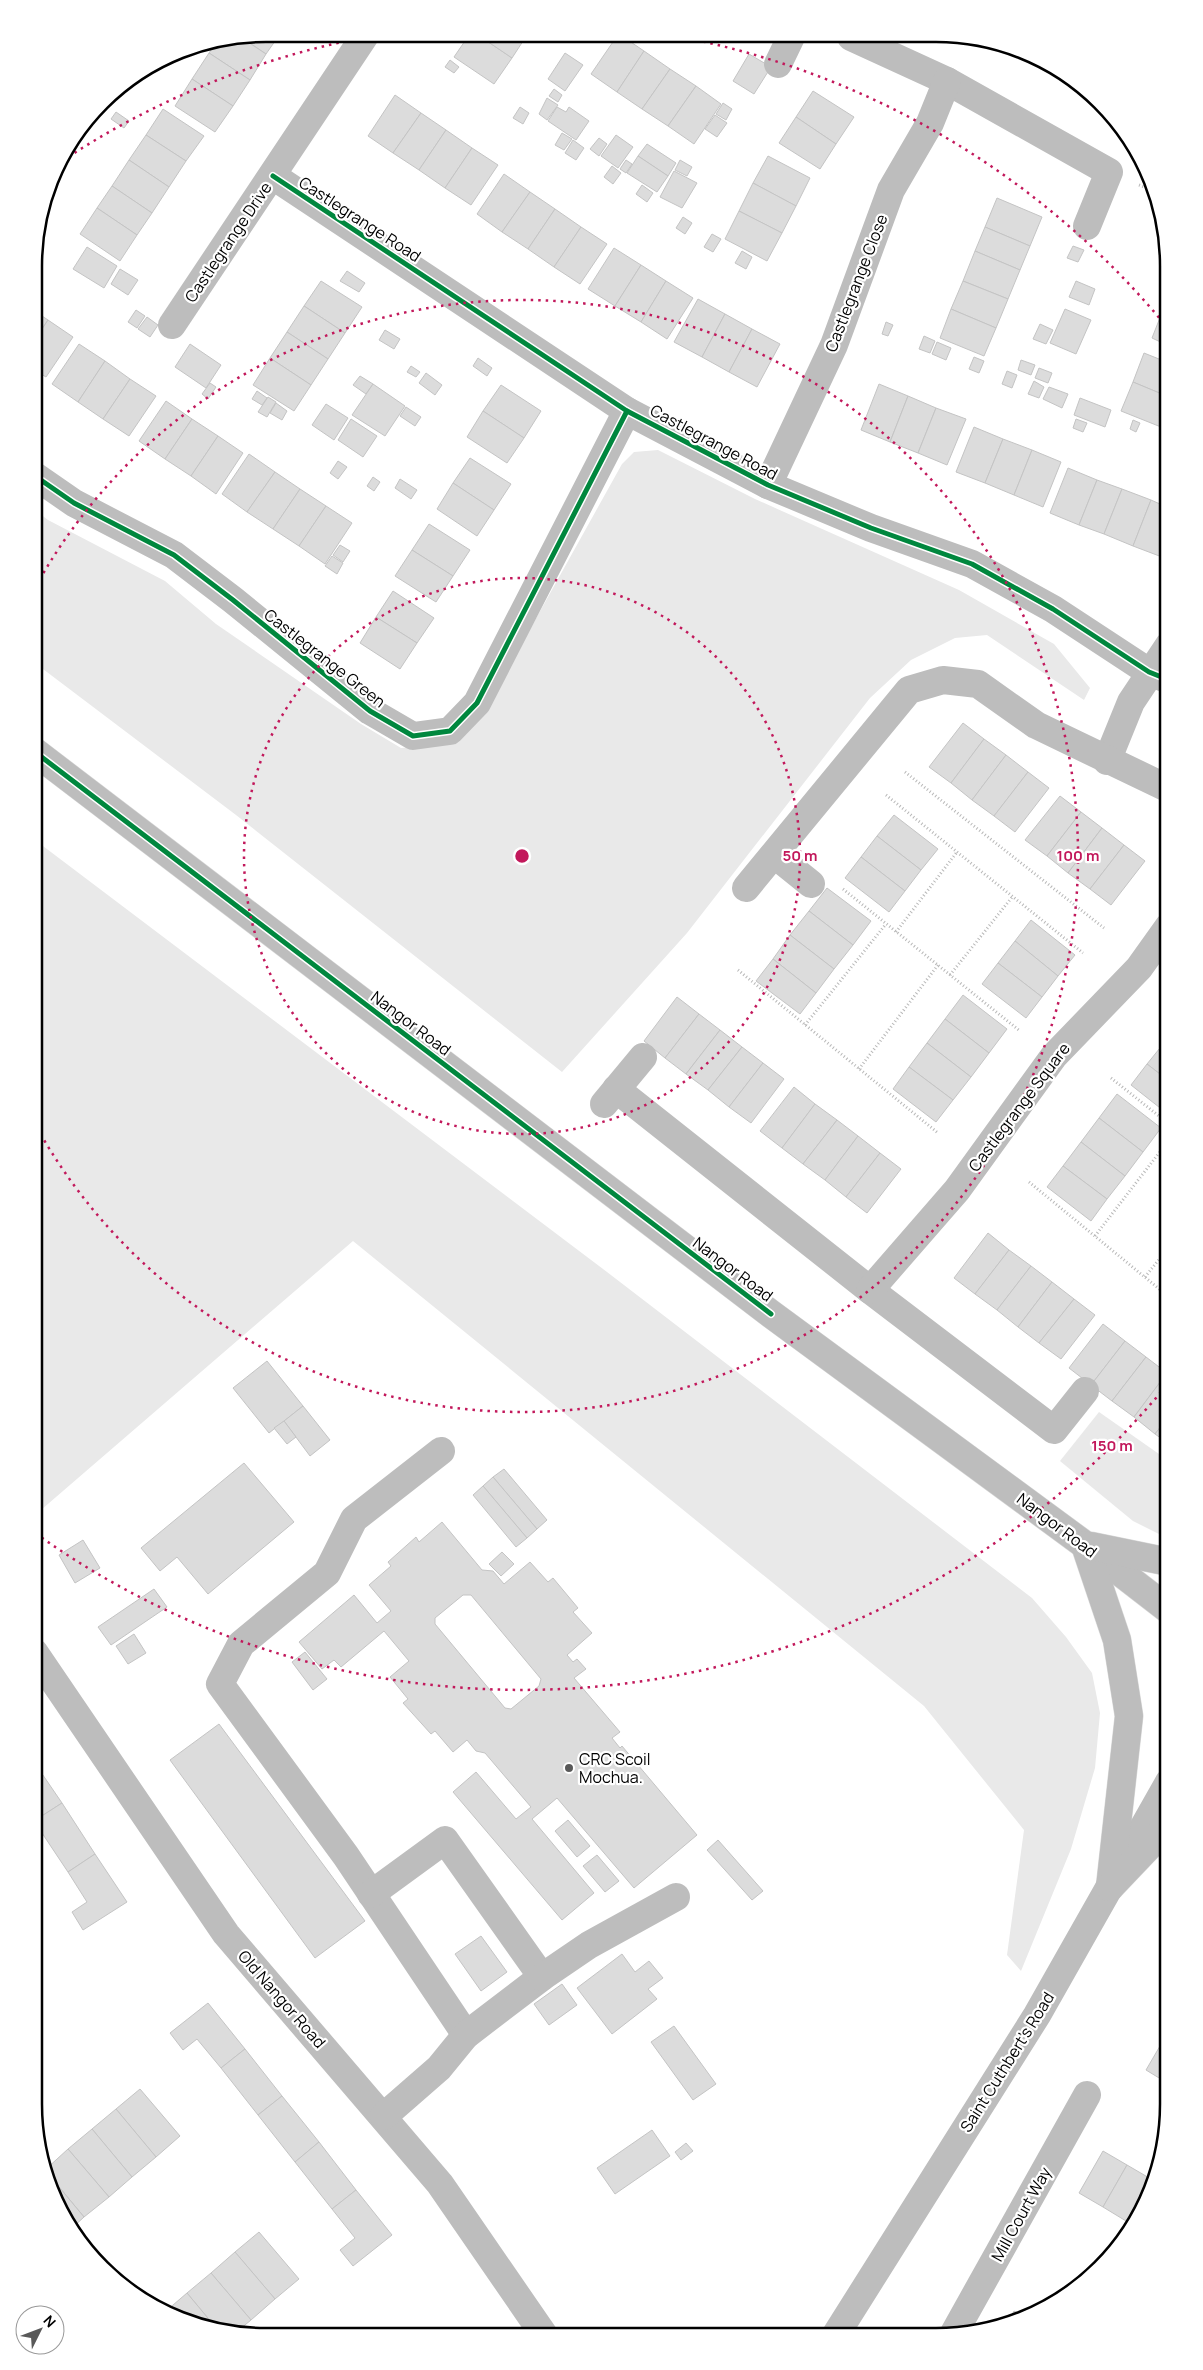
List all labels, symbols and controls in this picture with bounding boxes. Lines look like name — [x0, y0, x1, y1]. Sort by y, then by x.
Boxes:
street label: Castlegrange Road — [295, 171, 425, 267]
street label: Castlegrange Drive — [179, 177, 277, 307]
street label: Castlegrange Close — [820, 211, 892, 355]
street label: Castlegrange Road — [646, 399, 782, 485]
street label: Castlegrange Green — [260, 604, 390, 712]
text: 50 m — [782, 845, 818, 866]
text: 100 m — [1057, 845, 1099, 866]
centre of rings — [513, 847, 531, 865]
street label: Nangor Road — [366, 986, 456, 1060]
street label: Castlegrange Square — [963, 1038, 1075, 1176]
street label: Nangor Road — [688, 1232, 778, 1306]
text: 150 m — [1091, 1435, 1133, 1456]
street label: Nangor Road — [1012, 1488, 1102, 1562]
place label: CRC Scoil Mochua. — [579, 1748, 650, 1788]
marker: CRC Scoil Mochua. — [563, 1762, 575, 1774]
street label: Old Nangor Road — [233, 1945, 331, 2053]
street label: Saint Cuthbert’s Road — [955, 1988, 1059, 2136]
street label: Mill Court Way — [986, 2162, 1056, 2265]
north arrow — [15, 2305, 65, 2355]
text: N — [40, 2311, 60, 2331]

